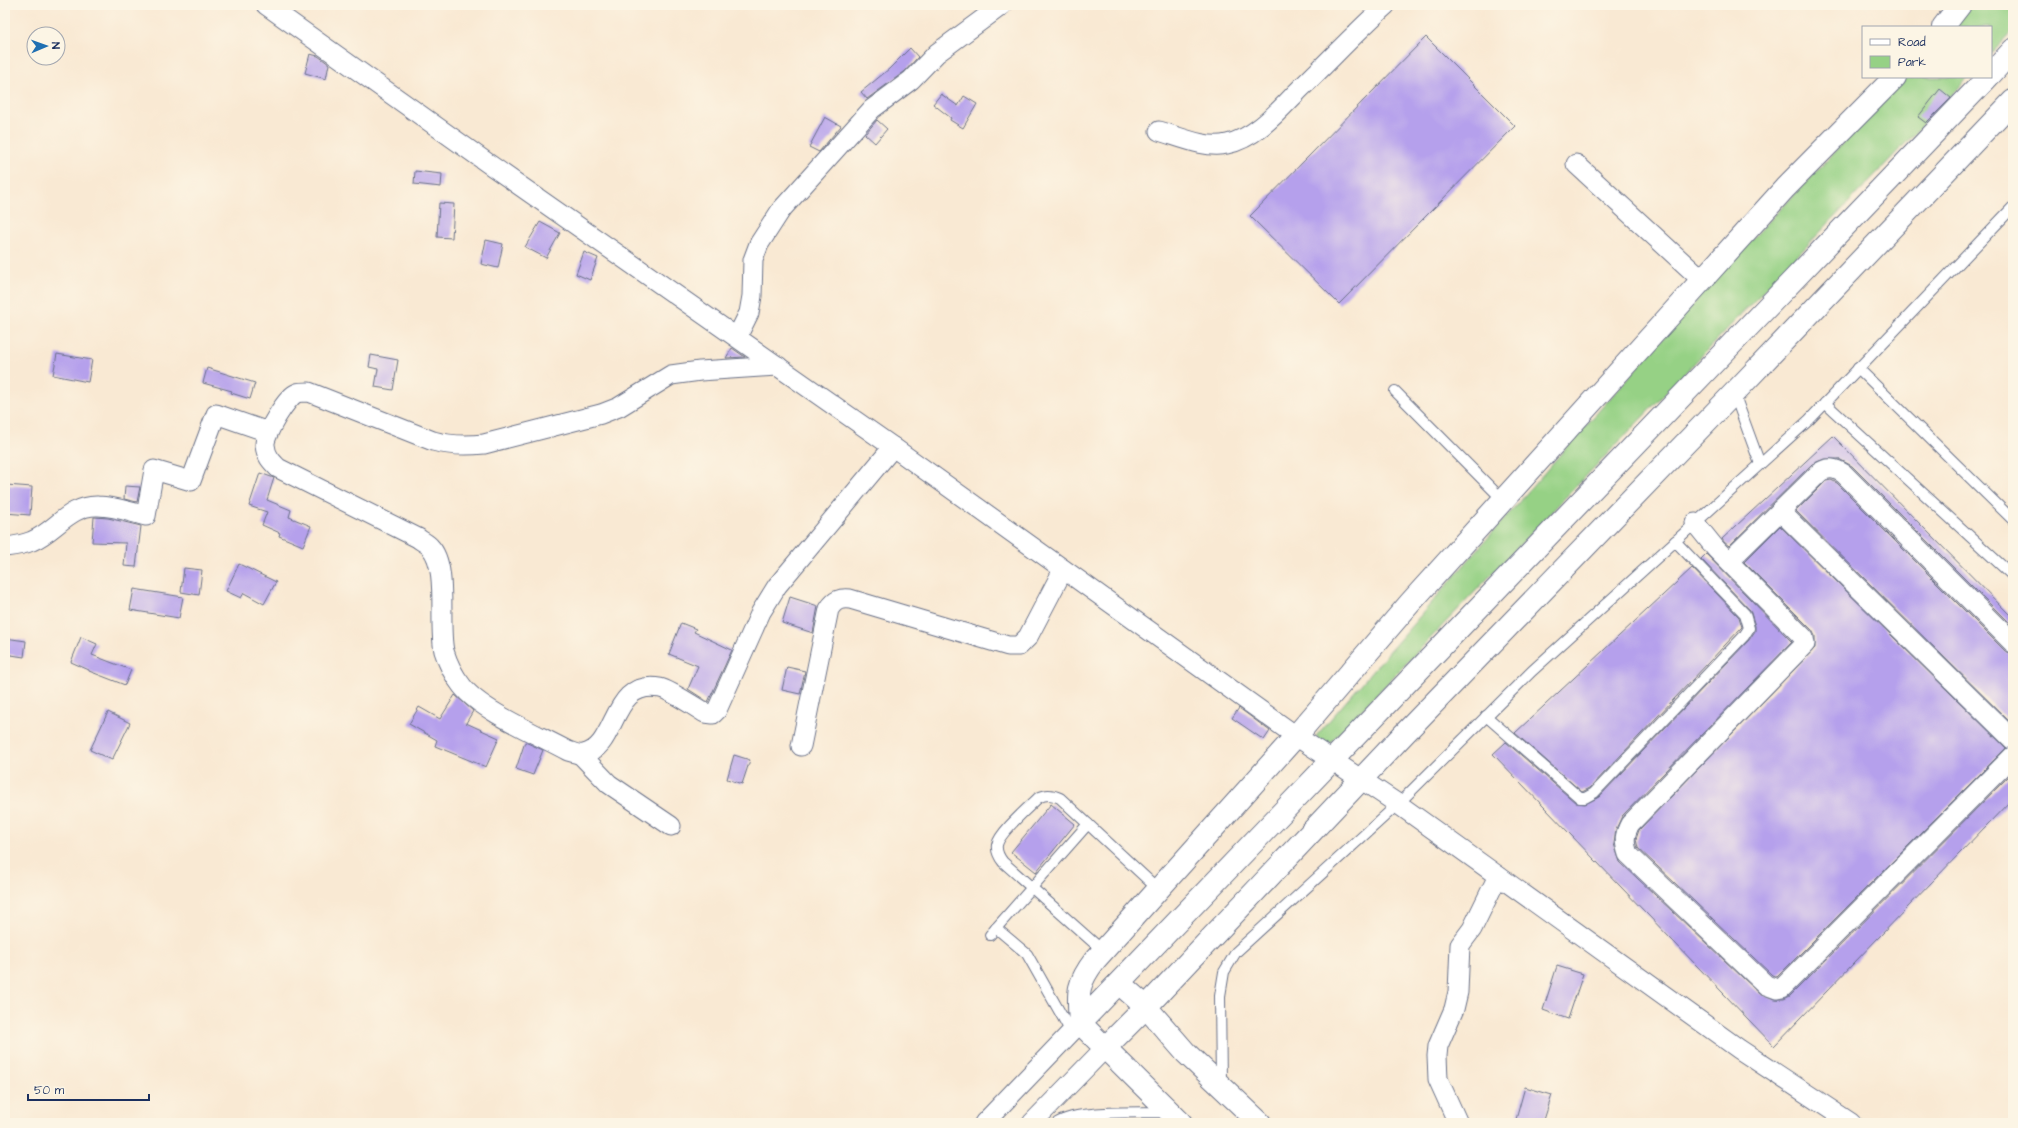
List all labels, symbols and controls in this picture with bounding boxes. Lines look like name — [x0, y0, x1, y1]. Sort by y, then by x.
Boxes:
north arrow — [26, 26, 66, 66]
legend — [1862, 26, 1992, 78]
text: Road — [1898, 34, 1926, 51]
text: N — [48, 42, 63, 49]
text: Park — [1898, 54, 1926, 71]
scale bar — [28, 1076, 149, 1102]
text: 50 m — [34, 1082, 65, 1099]

